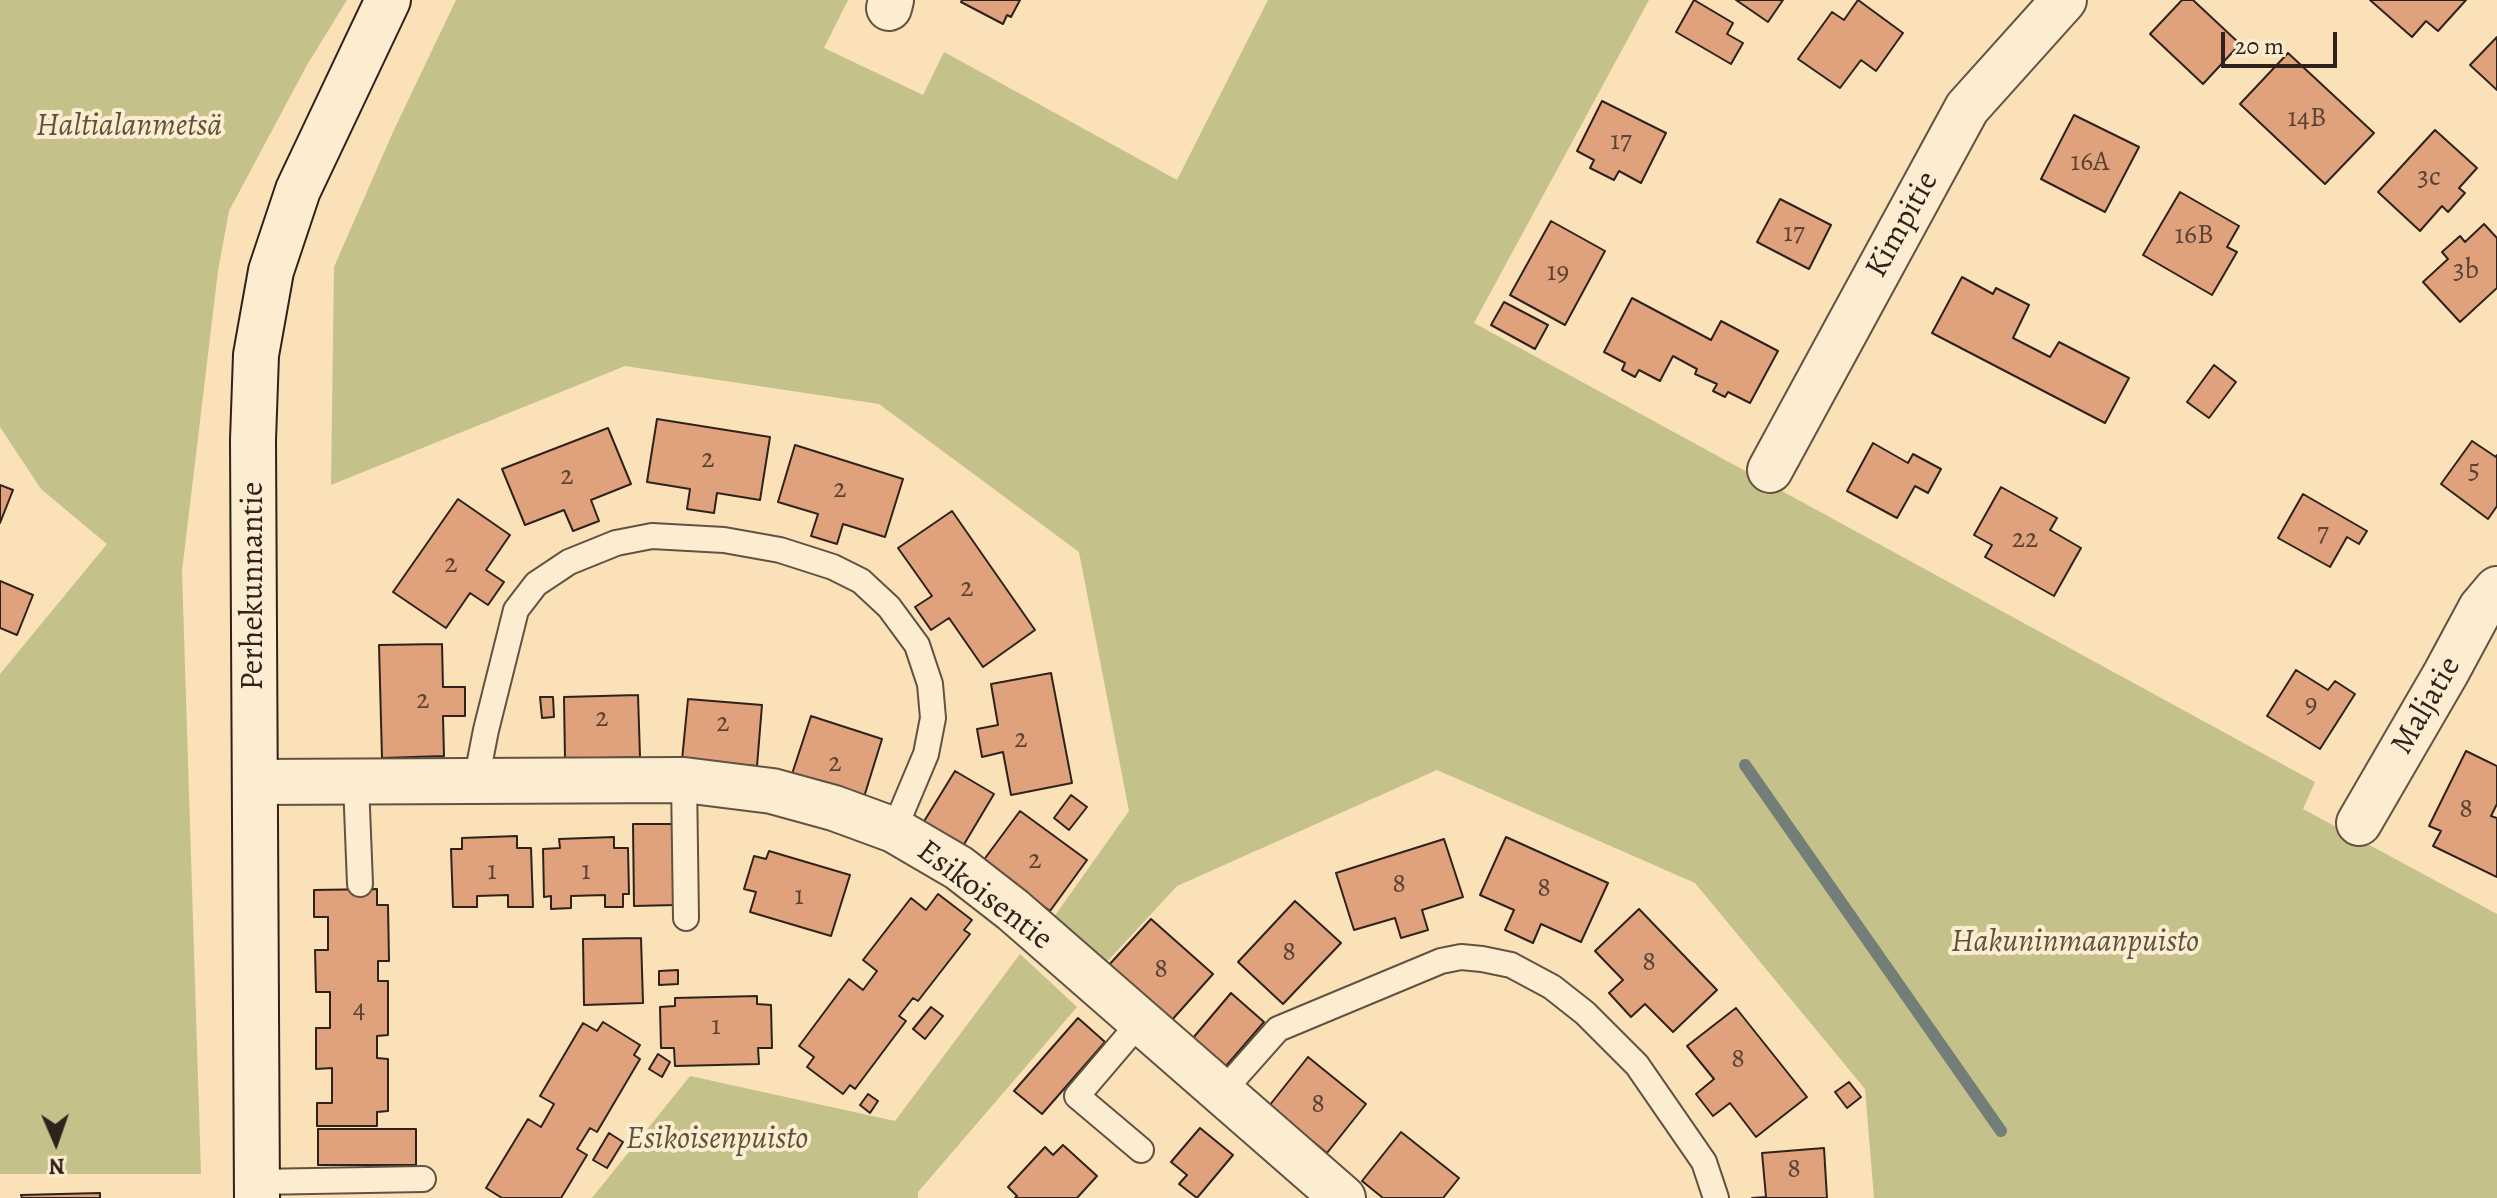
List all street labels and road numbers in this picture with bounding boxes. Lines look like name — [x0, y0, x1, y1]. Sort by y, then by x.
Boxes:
street label: Kimpitie — [1858, 165, 1948, 285]
street label: Perhekunnantie — [235, 482, 273, 690]
street label: Maljatie — [2384, 650, 2470, 762]
street label: Esikoisentie — [909, 833, 1059, 959]

